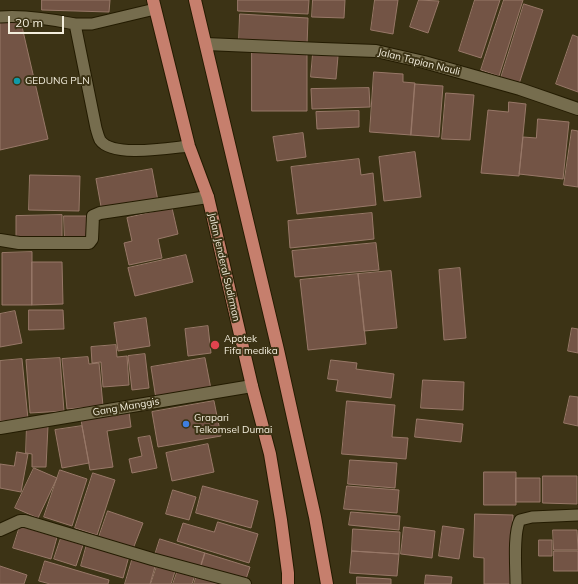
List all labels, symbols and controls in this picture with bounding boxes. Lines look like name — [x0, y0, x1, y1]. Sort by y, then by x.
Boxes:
scale bar — [10, 8, 66, 34]
text: 20 m — [15, 15, 43, 30]
street label: Jalan Tapian Nauli — [377, 46, 461, 78]
place label: GEDUNG PLN — [25, 75, 90, 87]
marker: GEDUNG PLN — [12, 76, 22, 86]
street label: Jalan Jenderal Sudirman — [206, 211, 242, 323]
place label: Apotek Fifa medika — [224, 333, 278, 356]
marker: Apotek Fifa medika — [209, 339, 221, 351]
street label: Gang Manggis — [92, 395, 160, 419]
place label: Grapari Telkomsel Dumai — [194, 412, 272, 436]
marker: Grapari Telkomsel Dumai — [181, 419, 191, 429]

